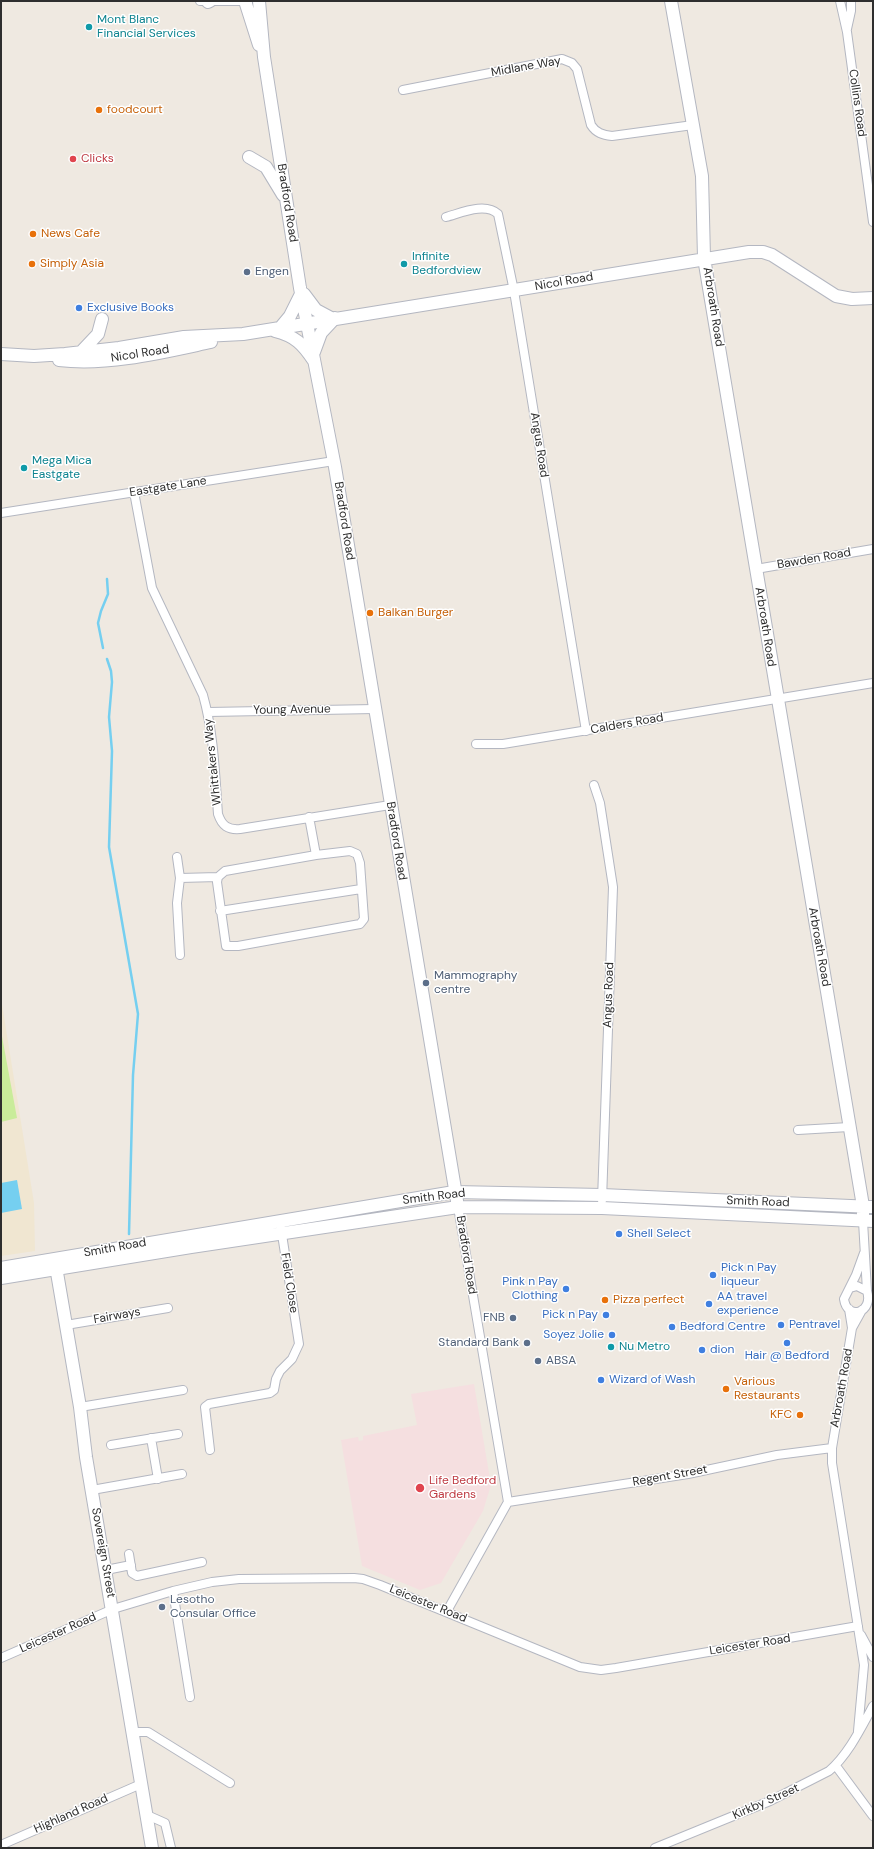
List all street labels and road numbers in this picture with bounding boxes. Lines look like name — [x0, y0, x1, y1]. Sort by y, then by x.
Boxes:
street label: Midlane Way — [490, 54, 562, 80]
street label: Collins Road — [845, 68, 869, 138]
street label: Bradford Road — [274, 163, 300, 243]
street label: Arbroath Road — [700, 266, 726, 348]
street label: Nicol Road — [534, 270, 594, 294]
street label: Nicol Road — [110, 342, 170, 366]
street label: Angus Road — [527, 411, 551, 479]
street label: Eastgate Lane — [128, 474, 208, 500]
street label: Bradford Road — [331, 481, 357, 561]
street label: Bawden Road — [776, 545, 852, 573]
street label: Arbroath Road — [752, 586, 778, 668]
street label: Young Avenue — [253, 702, 331, 718]
street label: Calders Road — [589, 711, 665, 737]
street label: Whittakers Way — [201, 718, 225, 806]
street label: Bradford Road — [383, 801, 409, 881]
street label: Arbroath Road — [805, 906, 833, 988]
street label: Angus Road — [601, 962, 617, 1028]
street label: Smith Road — [402, 1186, 466, 1208]
street label: Smith Road — [726, 1194, 790, 1210]
street label: Bradford Road — [453, 1215, 479, 1295]
street label: Smith Road — [83, 1235, 147, 1261]
street label: Field Close — [277, 1252, 301, 1314]
street label: Fairways — [92, 1305, 142, 1327]
street label: Arbroath Road — [828, 1347, 856, 1429]
street label: Regent Street — [632, 1462, 708, 1490]
street label: Sovereign Street — [88, 1507, 118, 1599]
street label: Leicester Road — [387, 1582, 469, 1626]
street label: Leicester Road — [18, 1610, 98, 1656]
street label: Leicester Road — [708, 1631, 792, 1659]
street label: Kirkby Street — [731, 1781, 801, 1823]
street label: Highland Road — [32, 1791, 110, 1837]

